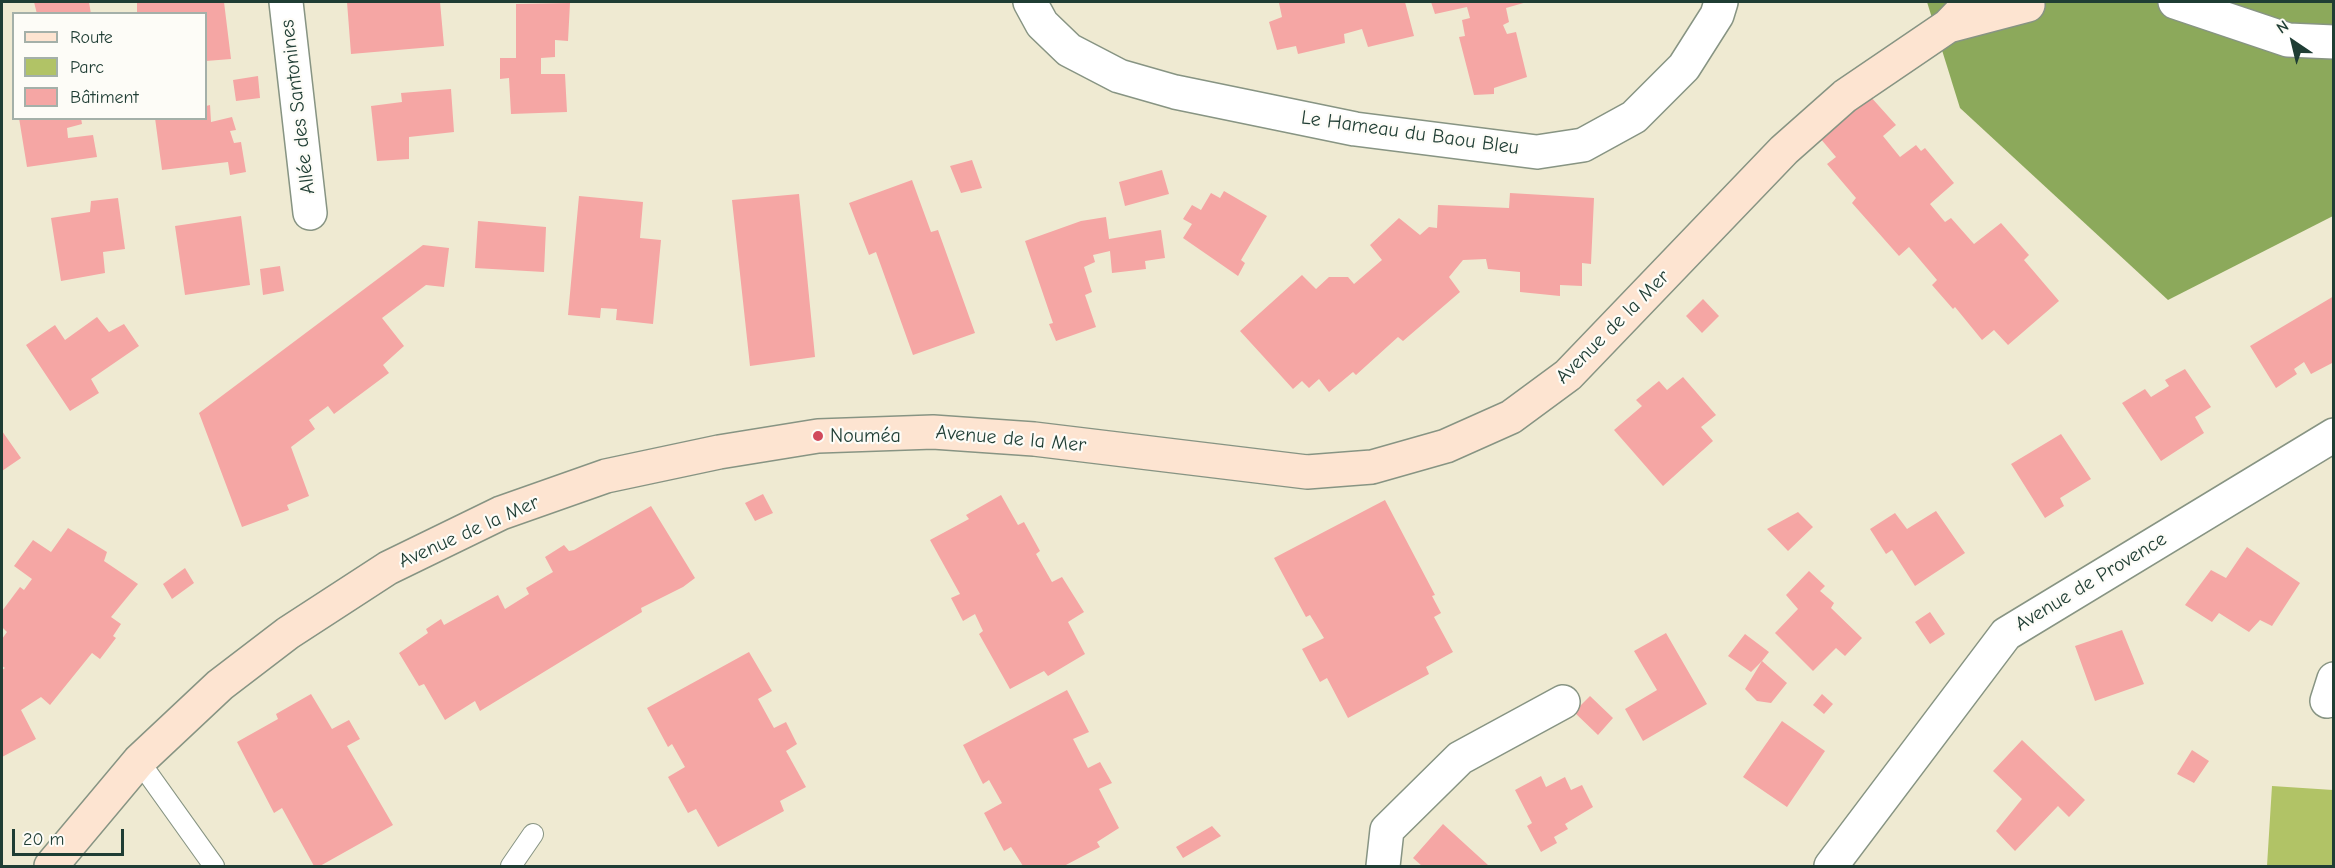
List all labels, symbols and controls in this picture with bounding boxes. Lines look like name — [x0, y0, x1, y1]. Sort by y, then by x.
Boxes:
legend — [12, 12, 207, 120]
north arrow — [2263, 12, 2323, 72]
text: N — [2273, 17, 2292, 38]
street label: Allée des Santonines — [275, 18, 321, 196]
text: Route — [70, 27, 113, 48]
text: Parc — [70, 57, 104, 78]
text: Bâtiment — [70, 87, 139, 108]
street label: Le Hameau du Baou Bleu — [1300, 106, 1520, 160]
street label: Avenue de la Mer — [1551, 265, 1675, 389]
street label: Avenue de la Mer — [935, 420, 1087, 458]
place label: Nouméa — [830, 424, 901, 448]
marker: Nouméa — [811, 429, 825, 443]
street label: Avenue de la Mer — [395, 490, 543, 574]
street label: Avenue de Provence — [2011, 527, 2171, 637]
scale bar — [15, 817, 128, 855]
text: 20 m — [23, 829, 64, 850]

